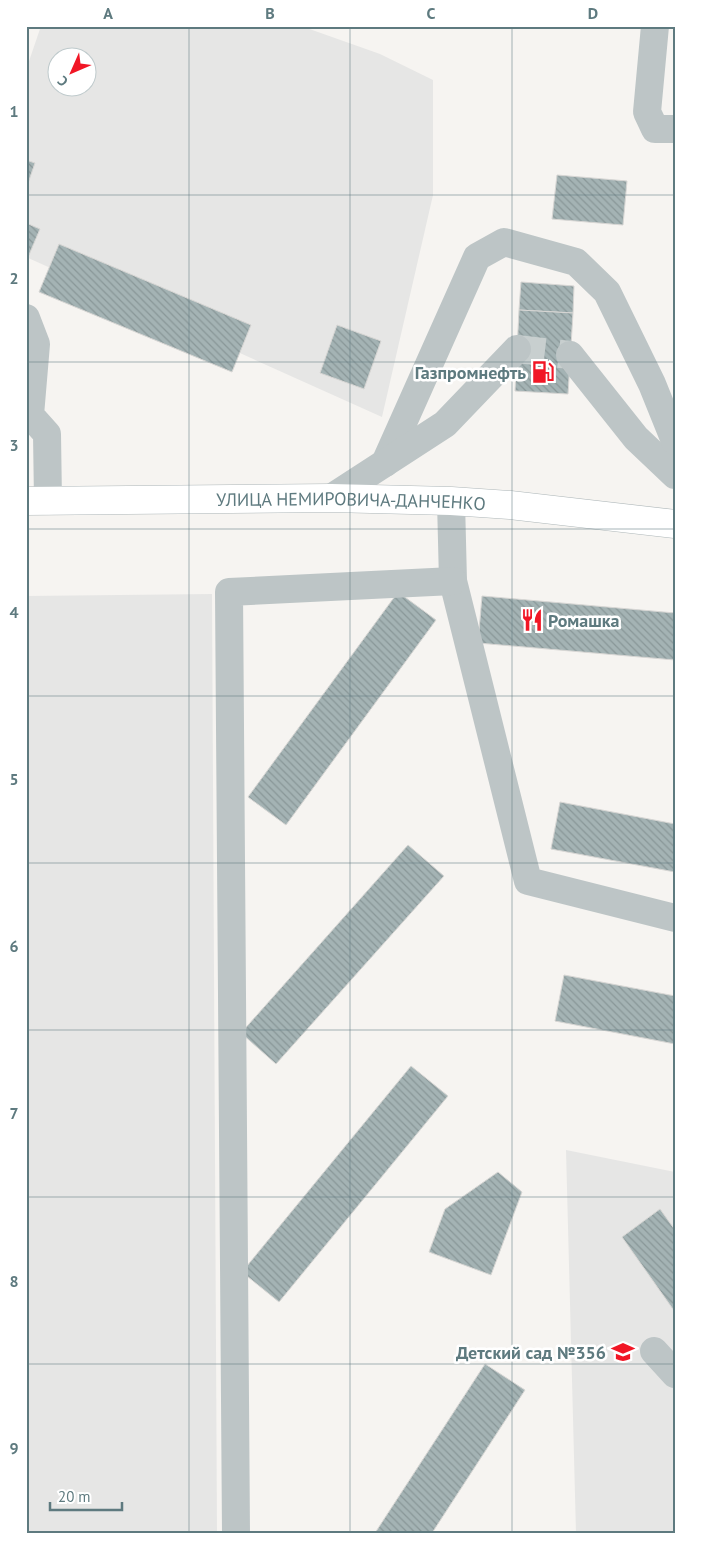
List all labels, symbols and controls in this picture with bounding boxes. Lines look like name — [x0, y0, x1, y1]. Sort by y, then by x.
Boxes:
text: A — [103, 3, 113, 23]
text: B — [265, 3, 275, 23]
text: C — [427, 3, 436, 23]
text: D — [588, 3, 598, 23]
north arrow — [48, 48, 98, 98]
text: С — [54, 72, 72, 90]
text: 1 — [9, 101, 19, 121]
text: 2 — [9, 268, 19, 288]
fuel station icon: Газпромнефть — [530, 359, 556, 385]
place label: Газпромнефть — [415, 361, 526, 384]
text: 3 — [9, 435, 19, 455]
street label: УЛИЦА НЕМИРОВИЧА-ДАНЧЕНКО — [216, 486, 486, 515]
text: 4 — [9, 602, 19, 622]
restaurant icon: Ромашка — [519, 607, 545, 633]
place label: Ромашка — [548, 609, 620, 632]
text: 5 — [9, 769, 19, 789]
text: 6 — [9, 936, 19, 956]
text: 7 — [9, 1103, 19, 1123]
text: 8 — [9, 1271, 19, 1291]
school or university icon: Детский сад №356 — [610, 1339, 636, 1365]
place label: Детский сад №356 — [456, 1341, 606, 1364]
text: 9 — [9, 1438, 19, 1458]
scale bar — [50, 1479, 122, 1511]
text: 20 m — [58, 1487, 91, 1506]

